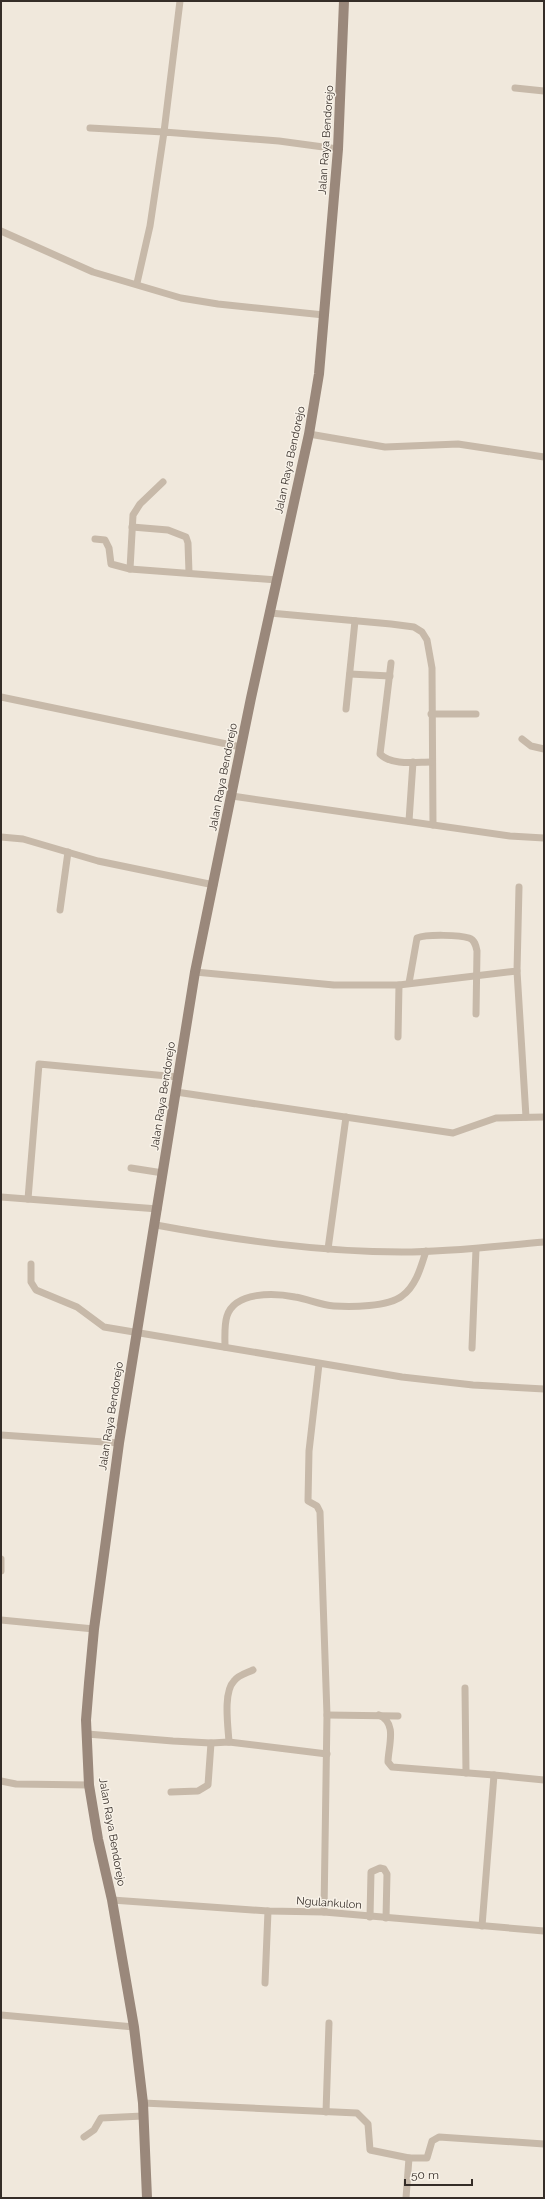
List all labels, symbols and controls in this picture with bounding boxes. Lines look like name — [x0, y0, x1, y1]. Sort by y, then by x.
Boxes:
street label: Jalan Raya Bendorejo — [316, 84, 336, 195]
street label: Jalan Raya Bendorejo — [272, 405, 308, 515]
street label: Jalan Raya Bendorejo — [206, 721, 240, 832]
street label: Jalan Raya Bendorejo — [148, 1040, 178, 1151]
street label: Jalan Raya Bendorejo — [96, 1360, 126, 1471]
street label: Jalan Raya Bendorejo — [96, 1777, 128, 1888]
street label: Ngulankulon — [296, 1894, 362, 1912]
scale bar — [405, 2161, 472, 2187]
text: 50 m — [411, 2168, 439, 2182]

